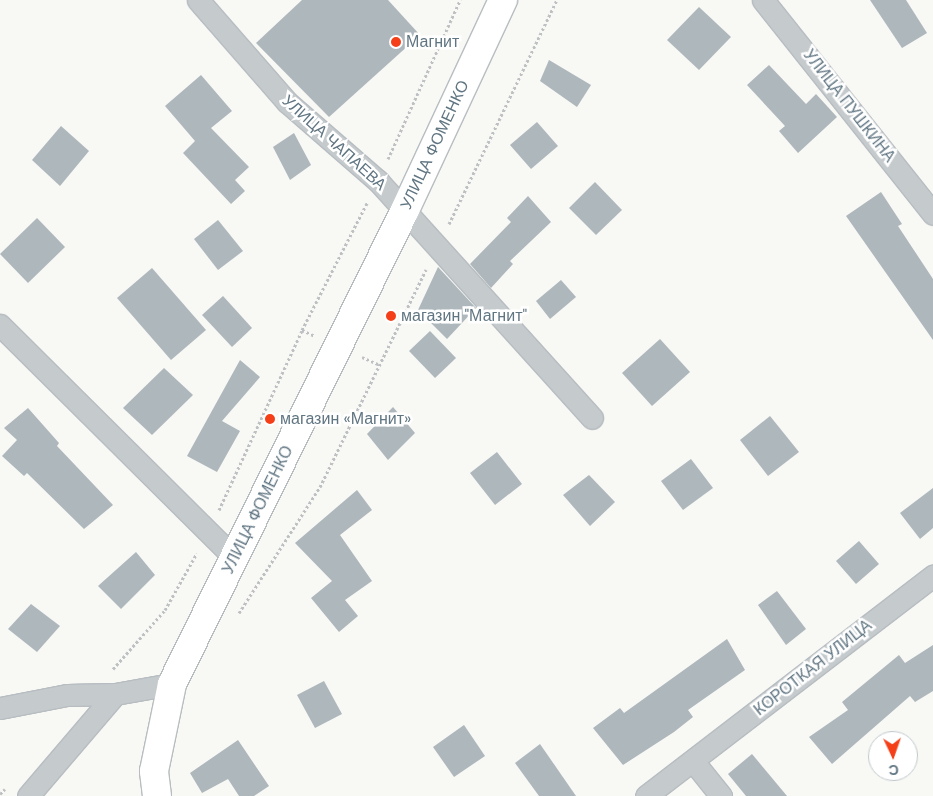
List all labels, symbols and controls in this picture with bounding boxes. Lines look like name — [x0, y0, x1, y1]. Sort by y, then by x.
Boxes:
place label: Магнит — [406, 32, 459, 52]
marker: Магнит — [390, 36, 402, 48]
street label: УЛИЦА ПУШКИНА — [799, 46, 899, 166]
street label: УЛИЦА ФОМЕНКО — [397, 77, 473, 213]
street label: УЛИЦА ЧАПАЕВА — [278, 91, 390, 195]
place label: магазин "Магнит" — [401, 306, 527, 326]
marker: магазин "Магнит" — [385, 310, 397, 322]
place label: магазин «Магнит» — [280, 409, 411, 429]
marker: магазин «Магнит» — [264, 413, 276, 425]
street label: УЛИЦА ФОМЕНКО — [219, 443, 297, 577]
street label: КОРОТКАЯ УЛИЦА — [750, 616, 876, 720]
north arrow — [868, 731, 918, 781]
text: С — [888, 761, 899, 779]

